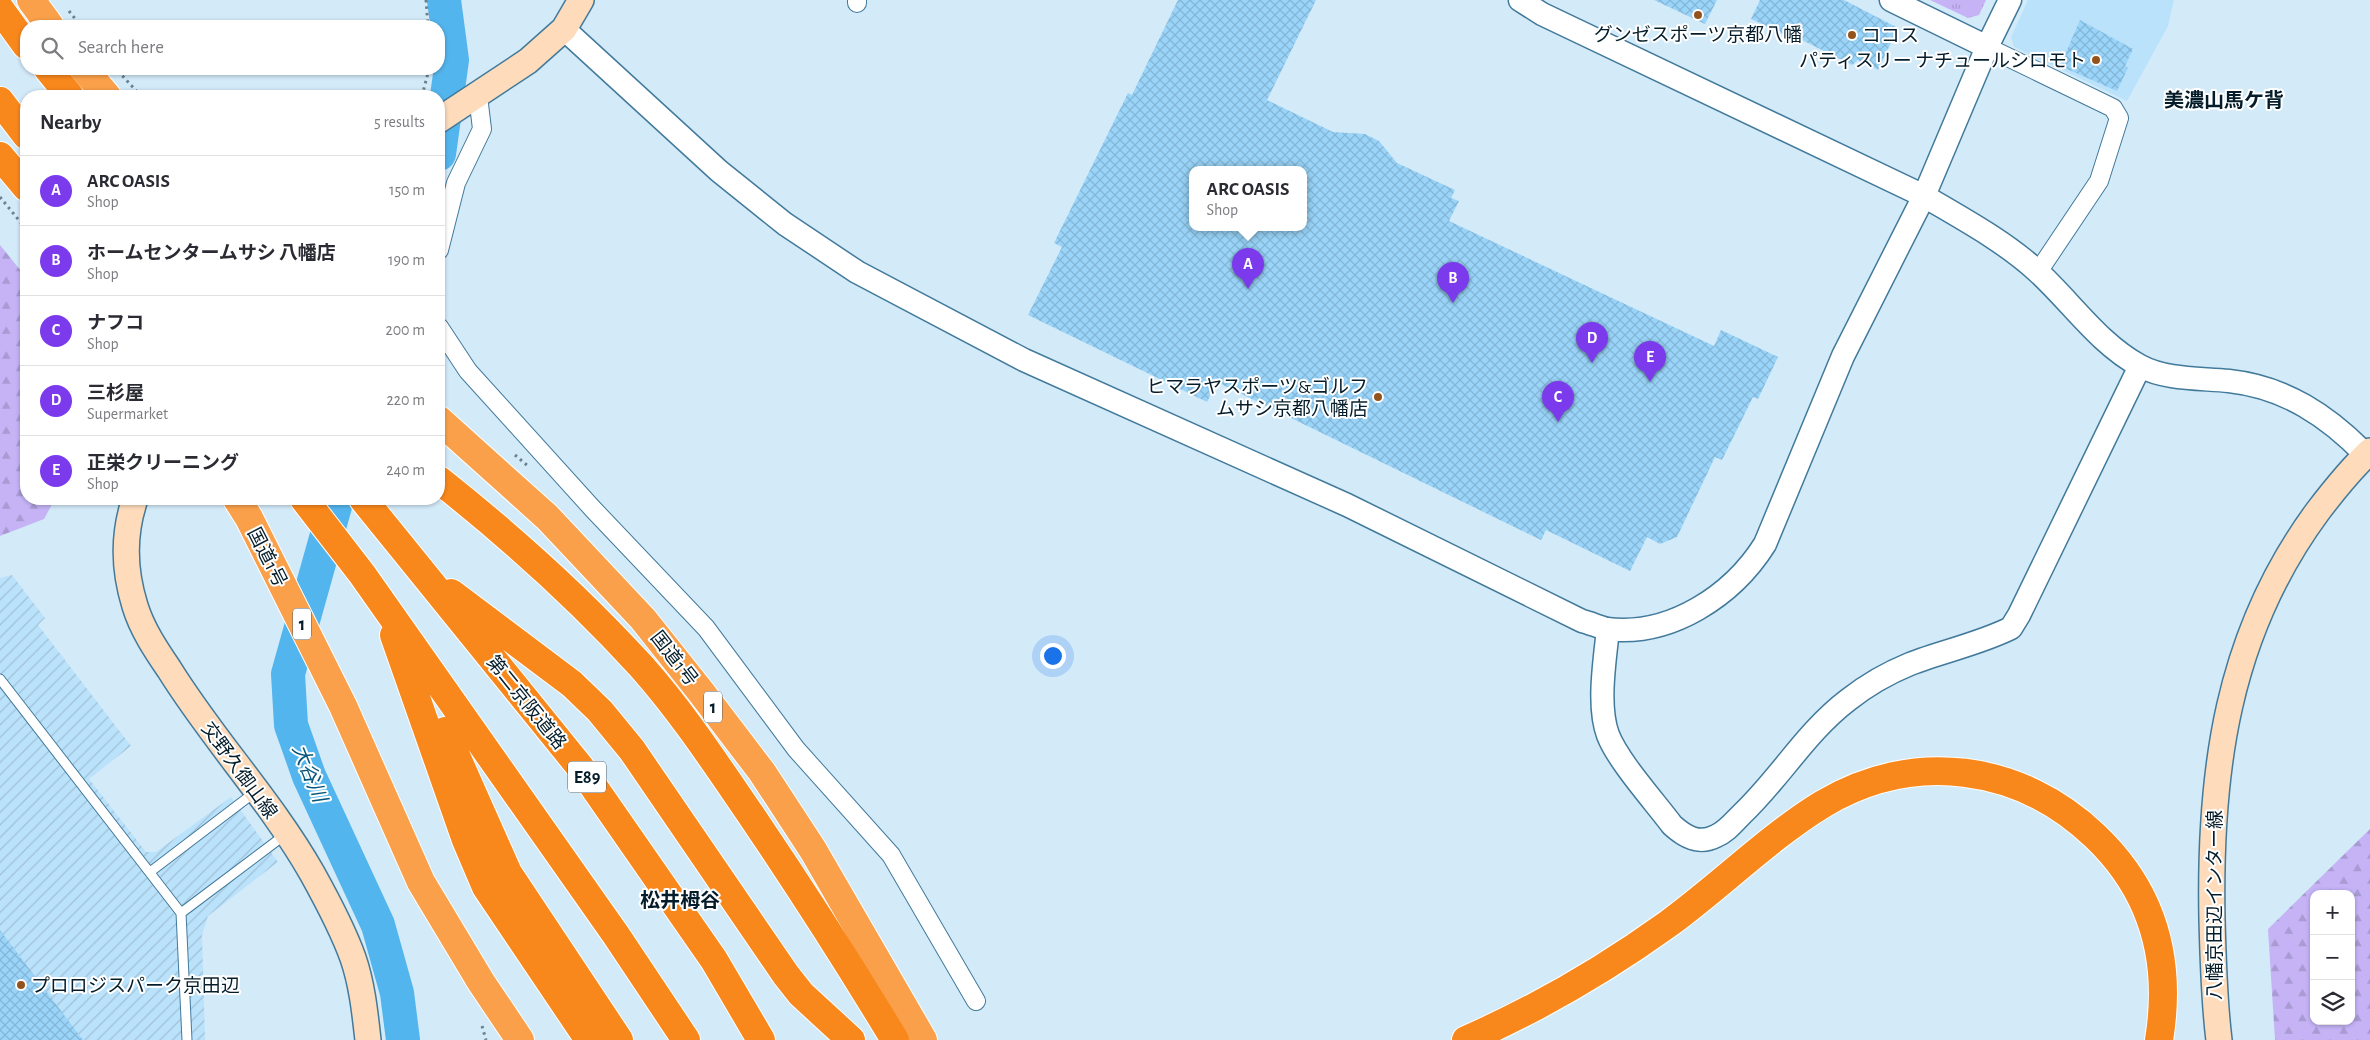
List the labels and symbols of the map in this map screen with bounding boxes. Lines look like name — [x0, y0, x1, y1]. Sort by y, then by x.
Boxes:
marker: グンゼスポーツ京都八幡 — [1692, 9, 1704, 21]
place label: グンゼスポーツ京都八幡 — [1594, 24, 1802, 45]
place label: ココス — [1862, 27, 1919, 46]
marker: ココス — [1846, 29, 1858, 41]
place label: パティスリー ナチュールシロモト — [1799, 51, 2086, 71]
marker: パティスリー ナチュールシロモト — [2090, 54, 2102, 66]
district label: 美濃山馬ケ背 — [2164, 90, 2284, 111]
pin: A — [1232, 248, 1264, 289]
pin: B — [1437, 262, 1469, 303]
pin: D — [1576, 322, 1608, 363]
pin: E — [1634, 341, 1666, 382]
place label: ヒマラヤスポーツ&ゴルフ ムサシ京都八幡店 — [1146, 376, 1368, 419]
pin: C — [1542, 381, 1574, 422]
marker: ヒマラヤスポーツ&ゴルフ ムサシ京都八幡店 — [1372, 391, 1384, 403]
street label: 国道1号 — [244, 525, 290, 590]
road number: 1 — [293, 608, 311, 640]
street label: 国道1号 — [647, 627, 702, 690]
your location — [1040, 643, 1066, 669]
street label: 第二京阪道路 — [483, 652, 570, 753]
road number: 1 — [704, 692, 722, 722]
street label: 交野久御山線 — [198, 718, 282, 823]
water label: 大谷川 — [289, 741, 331, 807]
road number: E89 — [568, 762, 606, 792]
street label: 八幡京田辺インター線 — [2205, 810, 2225, 1000]
district label: 松井栂谷 — [640, 889, 720, 911]
place label: プロロジスパーク京田辺 — [31, 976, 240, 996]
marker: プロロジスパーク京田辺 — [15, 979, 27, 991]

